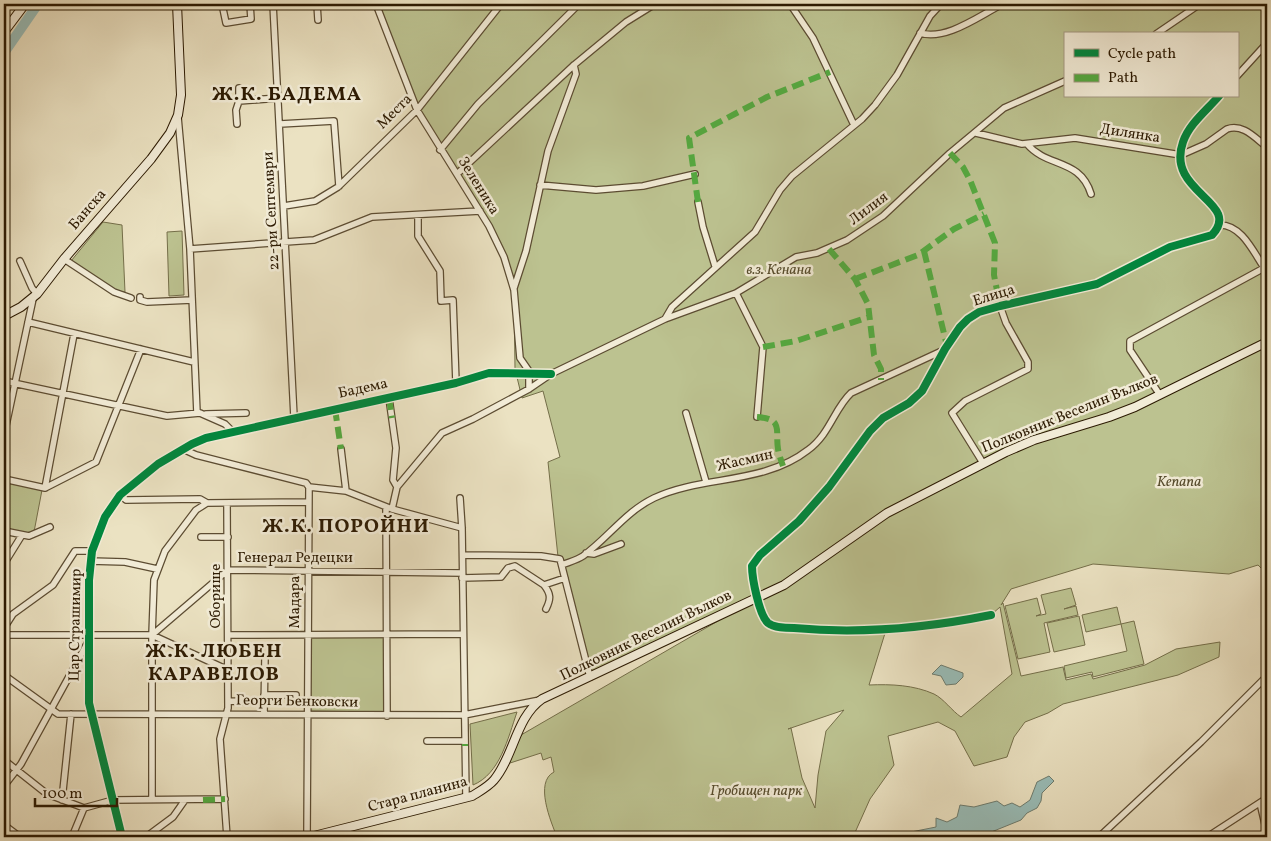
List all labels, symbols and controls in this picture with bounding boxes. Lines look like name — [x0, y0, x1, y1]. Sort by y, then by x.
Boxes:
legend — [1064, 32, 1238, 98]
text: Cycle path — [1108, 44, 1176, 65]
text: Path — [1108, 68, 1138, 89]
district label: Ж.К. БАДЕМА — [212, 81, 362, 109]
street label: Места — [373, 90, 417, 134]
street label: Дилянка — [1098, 119, 1162, 149]
street label: 22-ри Септември — [258, 151, 286, 271]
street label: Зеленика — [452, 153, 504, 219]
street label: Банска — [64, 185, 112, 235]
street label: Лилия — [845, 187, 893, 231]
park label: в.з. Кенана — [746, 260, 812, 281]
street label: Елица — [970, 280, 1018, 312]
street label: Полковник Веселин Вълков — [979, 369, 1161, 459]
street label: Бадема — [336, 374, 390, 404]
street label: Жасмин — [715, 444, 775, 478]
park label: Kenana — [1157, 472, 1201, 493]
district label: Ж.К. ПОРОЙНИ — [262, 513, 430, 541]
street label: Генерал Редецки — [237, 548, 353, 569]
street label: Оборище — [206, 564, 227, 628]
street label: Цар Страшимир — [65, 568, 87, 682]
street label: Мадара — [285, 575, 306, 629]
street label: Полковник Веселин Вълков — [557, 585, 735, 687]
district label: Ж.К. ЛЮБЕН КАРАВЕЛОВ — [145, 638, 283, 689]
street label: Георги Бенковски — [236, 690, 358, 714]
street label: Стара планина — [366, 772, 470, 818]
scale bar — [35, 776, 118, 808]
park label: Гробищен парк — [710, 781, 803, 802]
text: 100 m — [42, 784, 82, 805]

